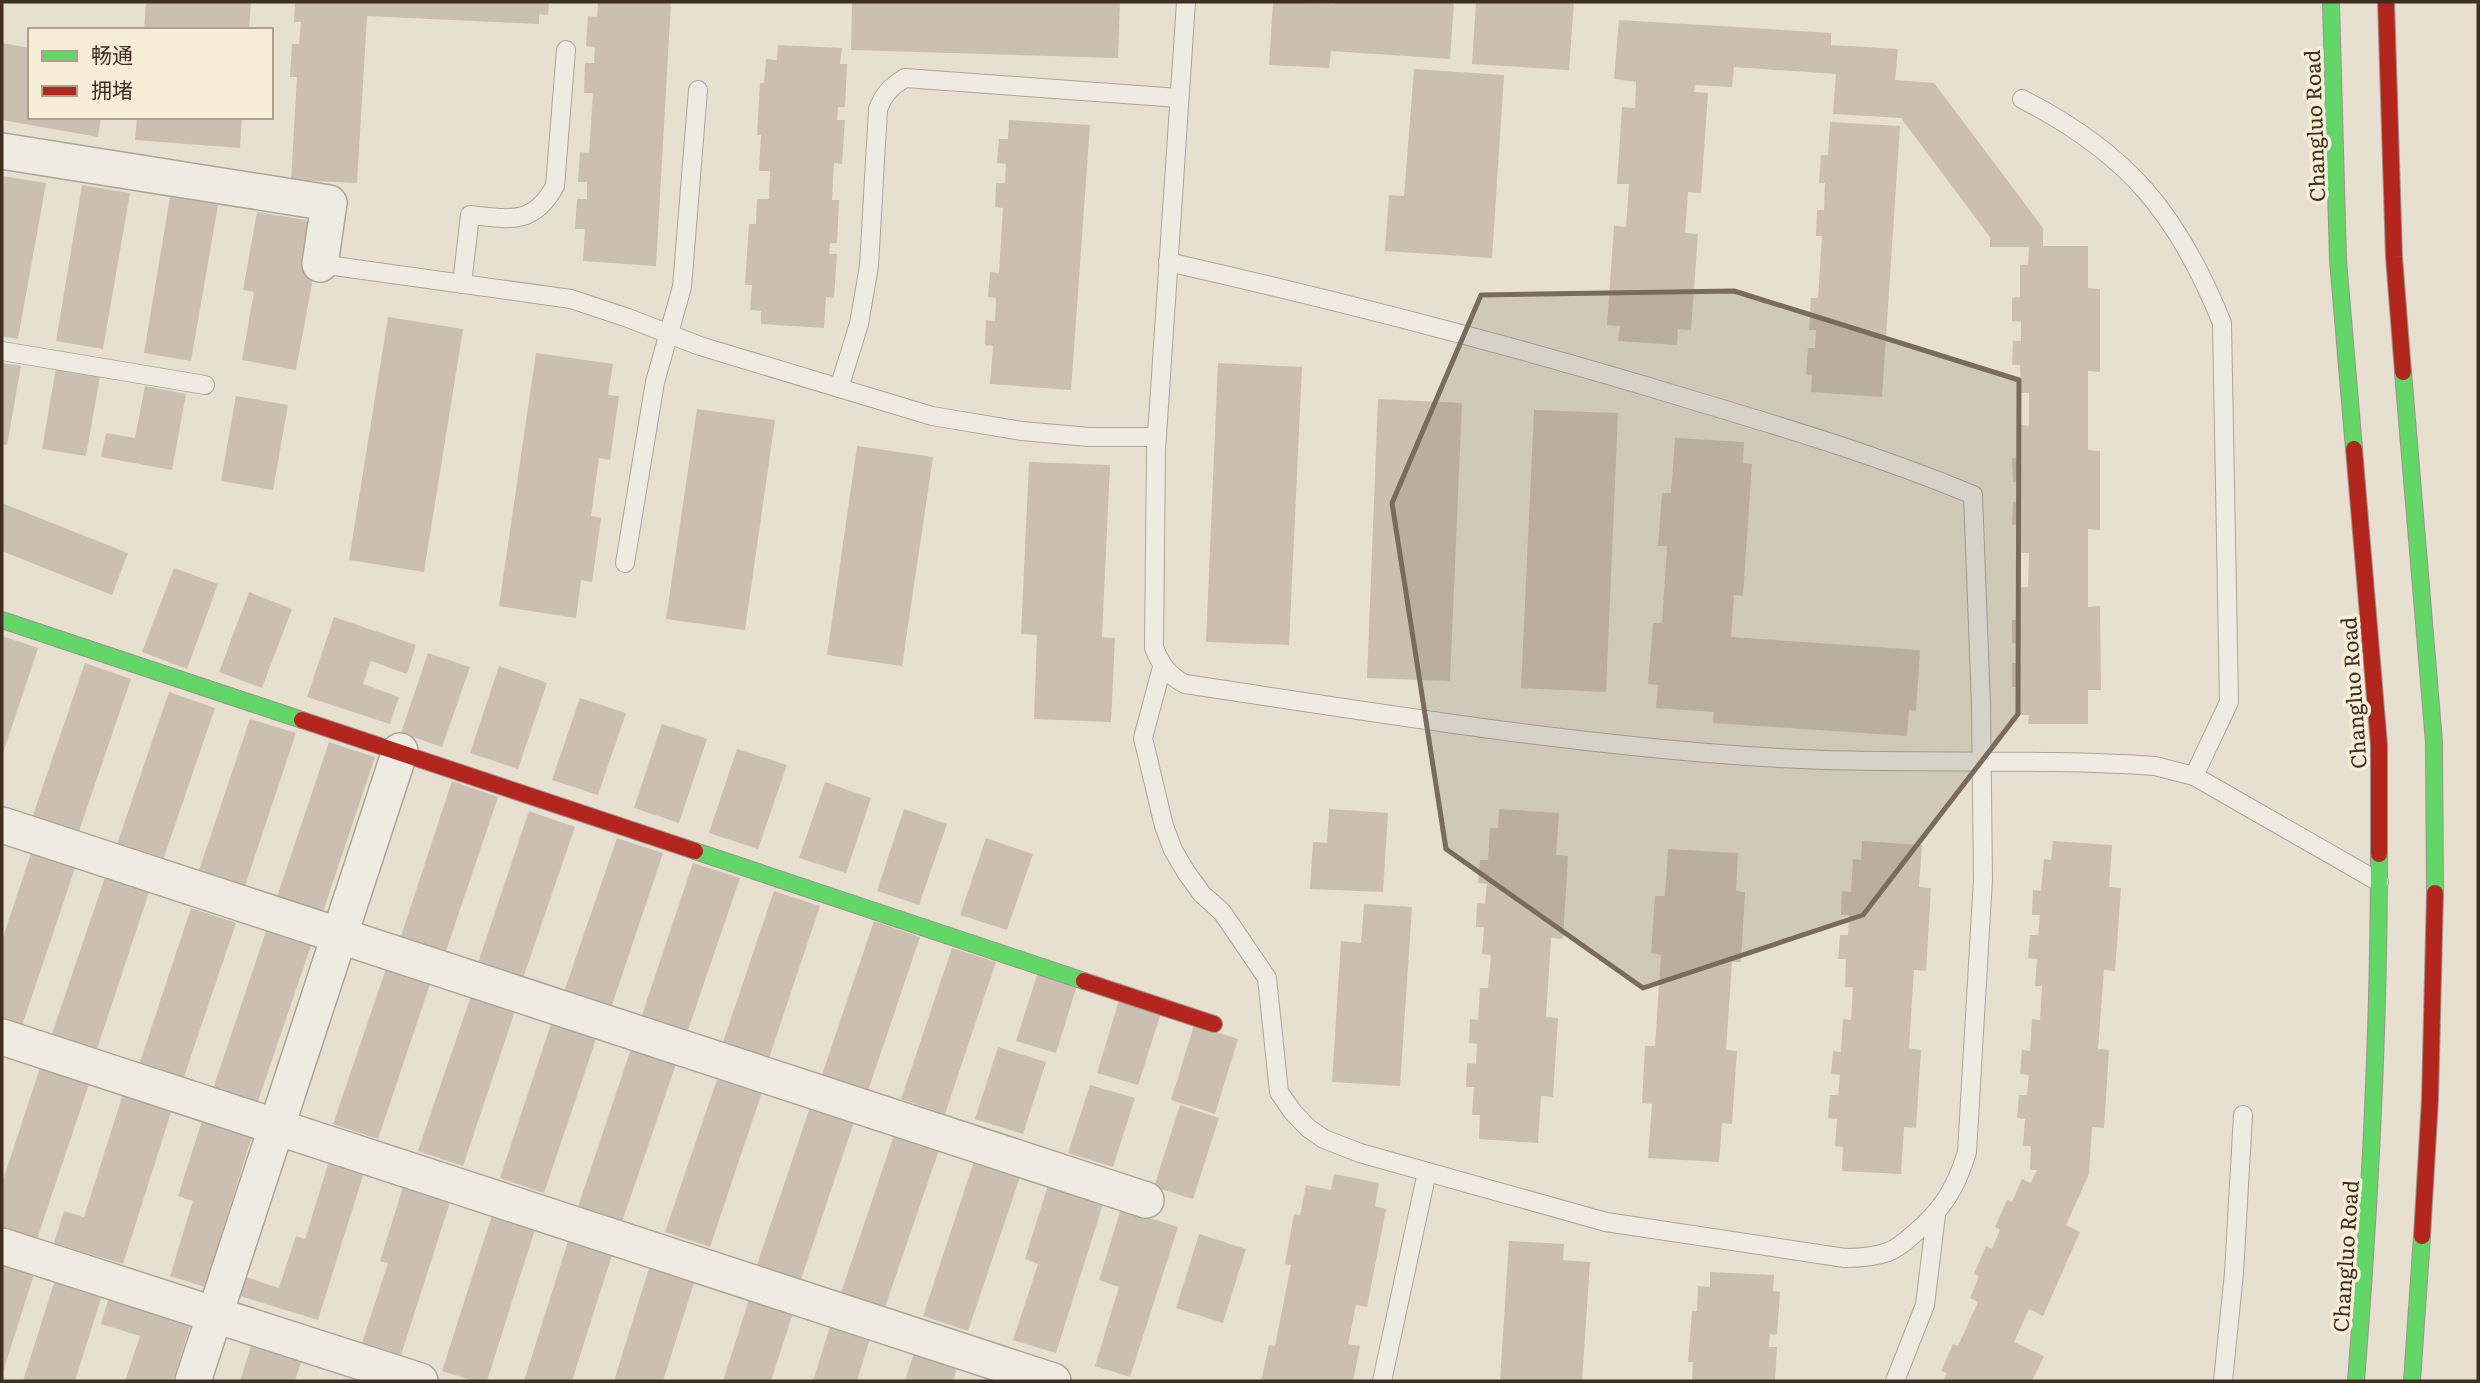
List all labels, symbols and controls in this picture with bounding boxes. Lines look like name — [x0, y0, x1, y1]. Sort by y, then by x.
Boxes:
legend — [28, 28, 273, 119]
text: 畅通 — [91, 38, 133, 69]
street label: Changluo Road — [2295, 49, 2331, 203]
text: 拥堵 — [91, 73, 133, 104]
street label: Changluo Road — [2331, 616, 2373, 770]
street label: Changluo Road — [2323, 1179, 2365, 1333]

